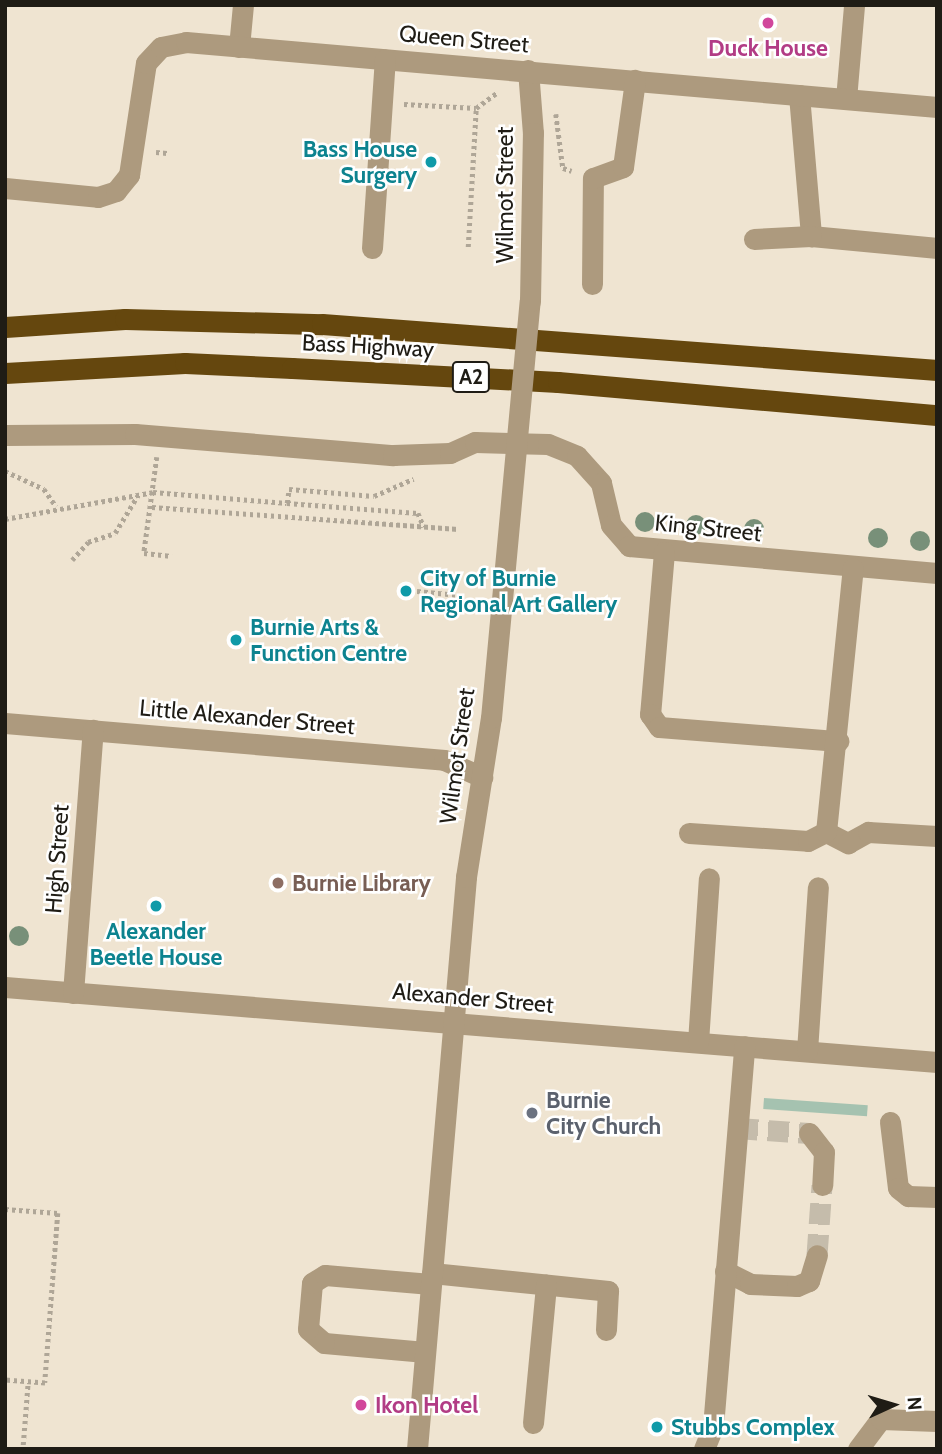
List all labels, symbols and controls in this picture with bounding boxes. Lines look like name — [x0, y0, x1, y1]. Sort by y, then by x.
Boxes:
marker: Duck House — [760, 15, 776, 31]
street label: Queen Street — [398, 20, 530, 58]
place label: Duck House — [708, 34, 828, 62]
street label: Wilmot Street — [491, 127, 519, 263]
place label: Bass House Surgery — [303, 135, 417, 189]
marker: Bass House Surgery — [423, 154, 439, 170]
street label: Bass Highway — [301, 329, 435, 363]
road number: A2 — [452, 360, 490, 394]
street label: King Street — [653, 509, 763, 547]
place label: City of Burnie Regional Art Gallery — [420, 564, 617, 618]
marker: City of Burnie Regional Art Gallery — [398, 583, 414, 599]
place label: Burnie Arts & Function Centre — [250, 613, 407, 667]
marker: Burnie Arts & Function Centre — [228, 632, 244, 648]
street label: Wilmot Street — [434, 686, 480, 826]
street label: Little Alexander Street — [138, 694, 356, 740]
street label: High Street — [39, 804, 75, 914]
place label: Burnie Library — [292, 869, 431, 897]
marker: Burnie Library — [270, 875, 286, 891]
marker: Alexander Beetle House — [148, 898, 164, 914]
place label: Alexander Beetle House — [90, 917, 222, 971]
street label: Alexander Street — [391, 977, 555, 1019]
place label: Burnie City Church — [546, 1086, 661, 1140]
marker: Burnie City Church — [524, 1105, 540, 1121]
north arrow — [858, 1370, 928, 1440]
place label: Ikon Hotel — [375, 1391, 478, 1419]
text: N — [903, 1396, 926, 1411]
marker: Ikon Hotel — [353, 1397, 369, 1413]
place label: Stubbs Complex — [671, 1413, 835, 1441]
marker: Stubbs Complex — [649, 1419, 665, 1435]

